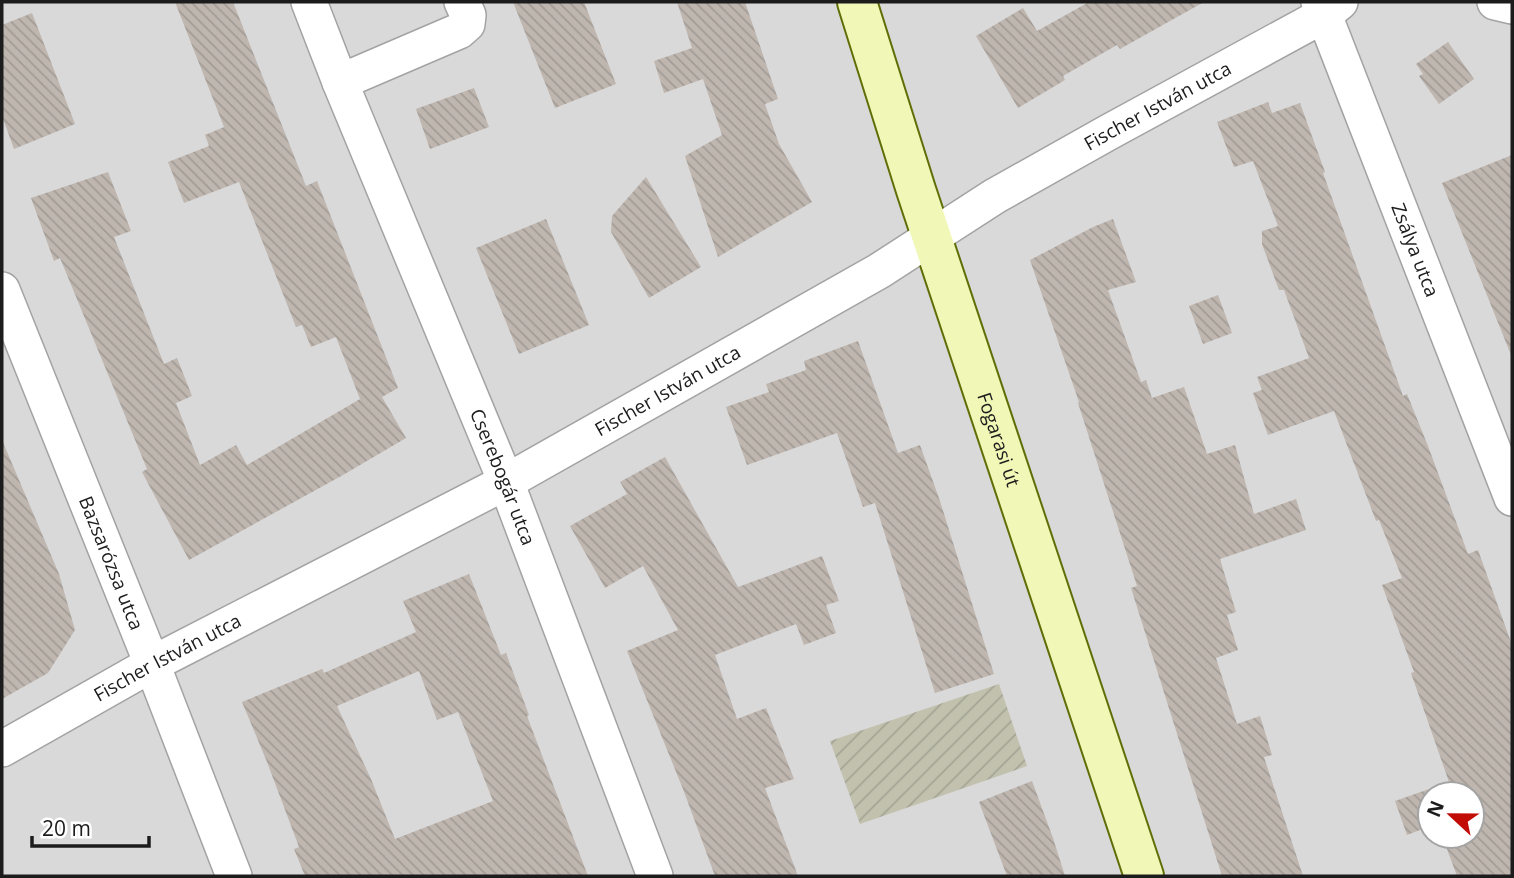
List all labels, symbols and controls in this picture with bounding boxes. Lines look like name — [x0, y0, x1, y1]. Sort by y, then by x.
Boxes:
street label: Fischer István utca — [1079, 55, 1236, 156]
street label: Zsálya utca — [1385, 199, 1445, 300]
street label: Fischer István utca — [590, 339, 745, 442]
street label: Fogarasi út — [971, 389, 1027, 490]
street label: Cserebogár utca — [464, 405, 542, 549]
street label: Bazsarózsa utca — [73, 492, 150, 634]
street label: Fischer István utca — [89, 607, 246, 707]
north arrow — [1416, 780, 1486, 850]
text: N — [1420, 797, 1450, 821]
scale bar — [32, 804, 149, 848]
text: 20 m — [42, 814, 91, 842]

